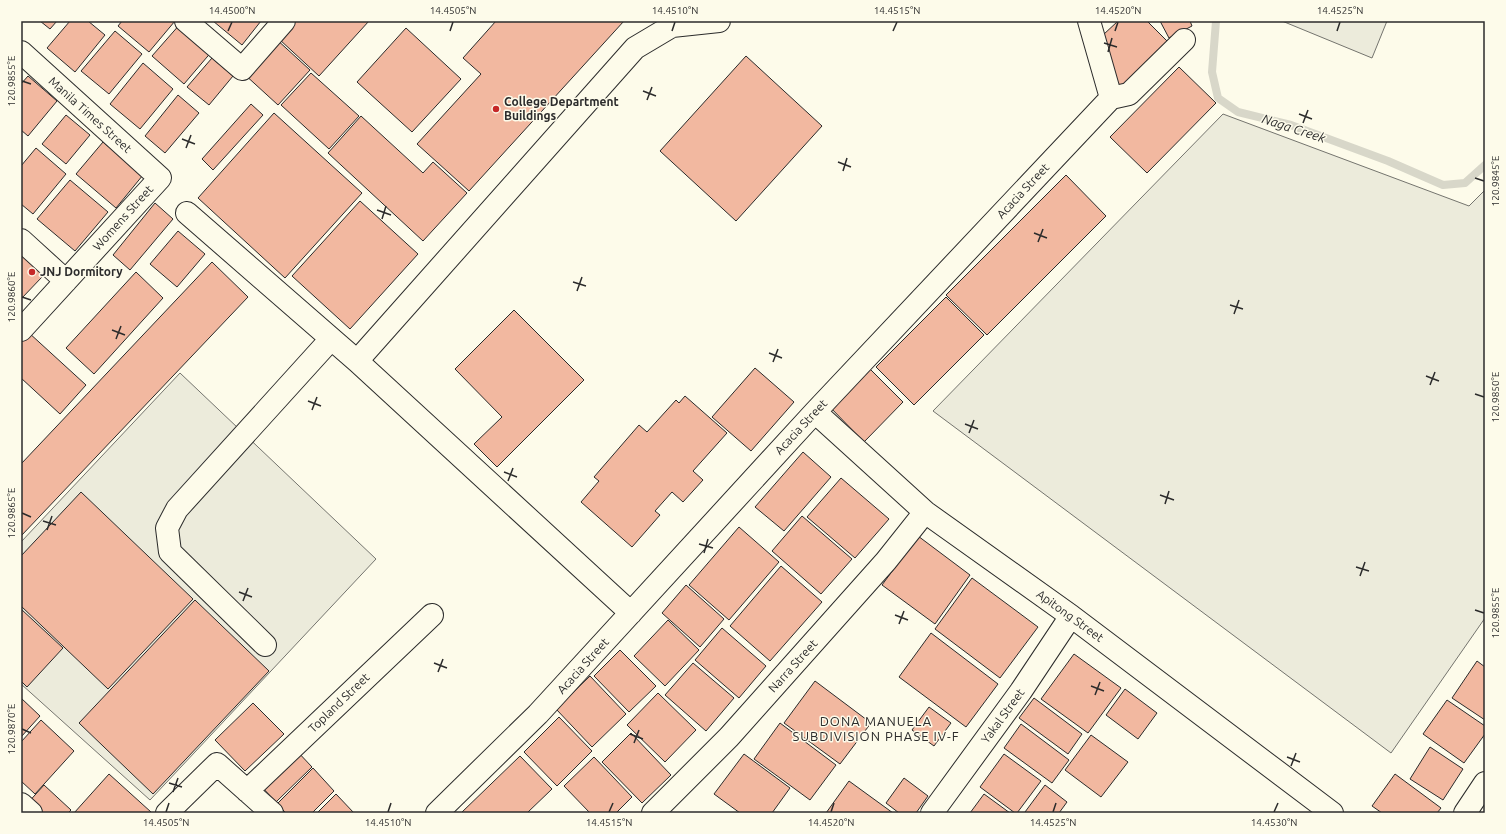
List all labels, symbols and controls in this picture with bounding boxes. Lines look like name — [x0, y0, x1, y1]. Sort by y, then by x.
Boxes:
text: 14.4500°N — [209, 5, 255, 16]
text: 14.4505°N — [430, 5, 476, 16]
text: 14.4510°N — [652, 5, 698, 16]
text: 14.4515°N — [874, 5, 920, 16]
text: 14.4520°N — [1095, 5, 1141, 16]
text: 14.4525°N — [1317, 5, 1363, 16]
text: 120.9855°E — [6, 55, 17, 106]
street label: Manila Times Street — [46, 74, 135, 155]
place label: College Department Buildings — [504, 95, 619, 122]
marker: College Department Buildings — [491, 104, 501, 114]
water label: Naga Creek — [1260, 111, 1328, 145]
text: 120.9845°E — [1490, 155, 1501, 206]
street label: Acacia Street — [994, 160, 1052, 221]
street label: Womens Street — [90, 182, 155, 253]
place label: JNJ Dormitory — [40, 265, 123, 278]
marker: JNJ Dormitory — [27, 267, 37, 277]
text: 120.9860°E — [6, 271, 17, 322]
text: 120.9850°E — [1490, 371, 1501, 422]
street label: Acacia Street — [772, 396, 830, 457]
text: 120.9865°E — [6, 487, 17, 538]
street label: Apitong Street — [1034, 587, 1106, 644]
text: 120.9855°E — [1490, 587, 1501, 638]
street label: Acacia Street — [554, 635, 611, 696]
street label: Narra Street — [766, 636, 820, 695]
street label: Topland Street — [306, 670, 372, 735]
street label: Yakal Street — [978, 686, 1027, 746]
text: 120.9870°E — [6, 703, 17, 754]
district label: DONA MANUELA SUBDIVISION PHASE IV-F — [792, 714, 960, 743]
text: 14.4505°N — [143, 817, 189, 828]
text: 14.4510°N — [365, 817, 411, 828]
text: 14.4515°N — [586, 817, 632, 828]
text: 14.4520°N — [808, 817, 854, 828]
text: 14.4525°N — [1030, 817, 1076, 828]
text: 14.4530°N — [1251, 817, 1297, 828]

